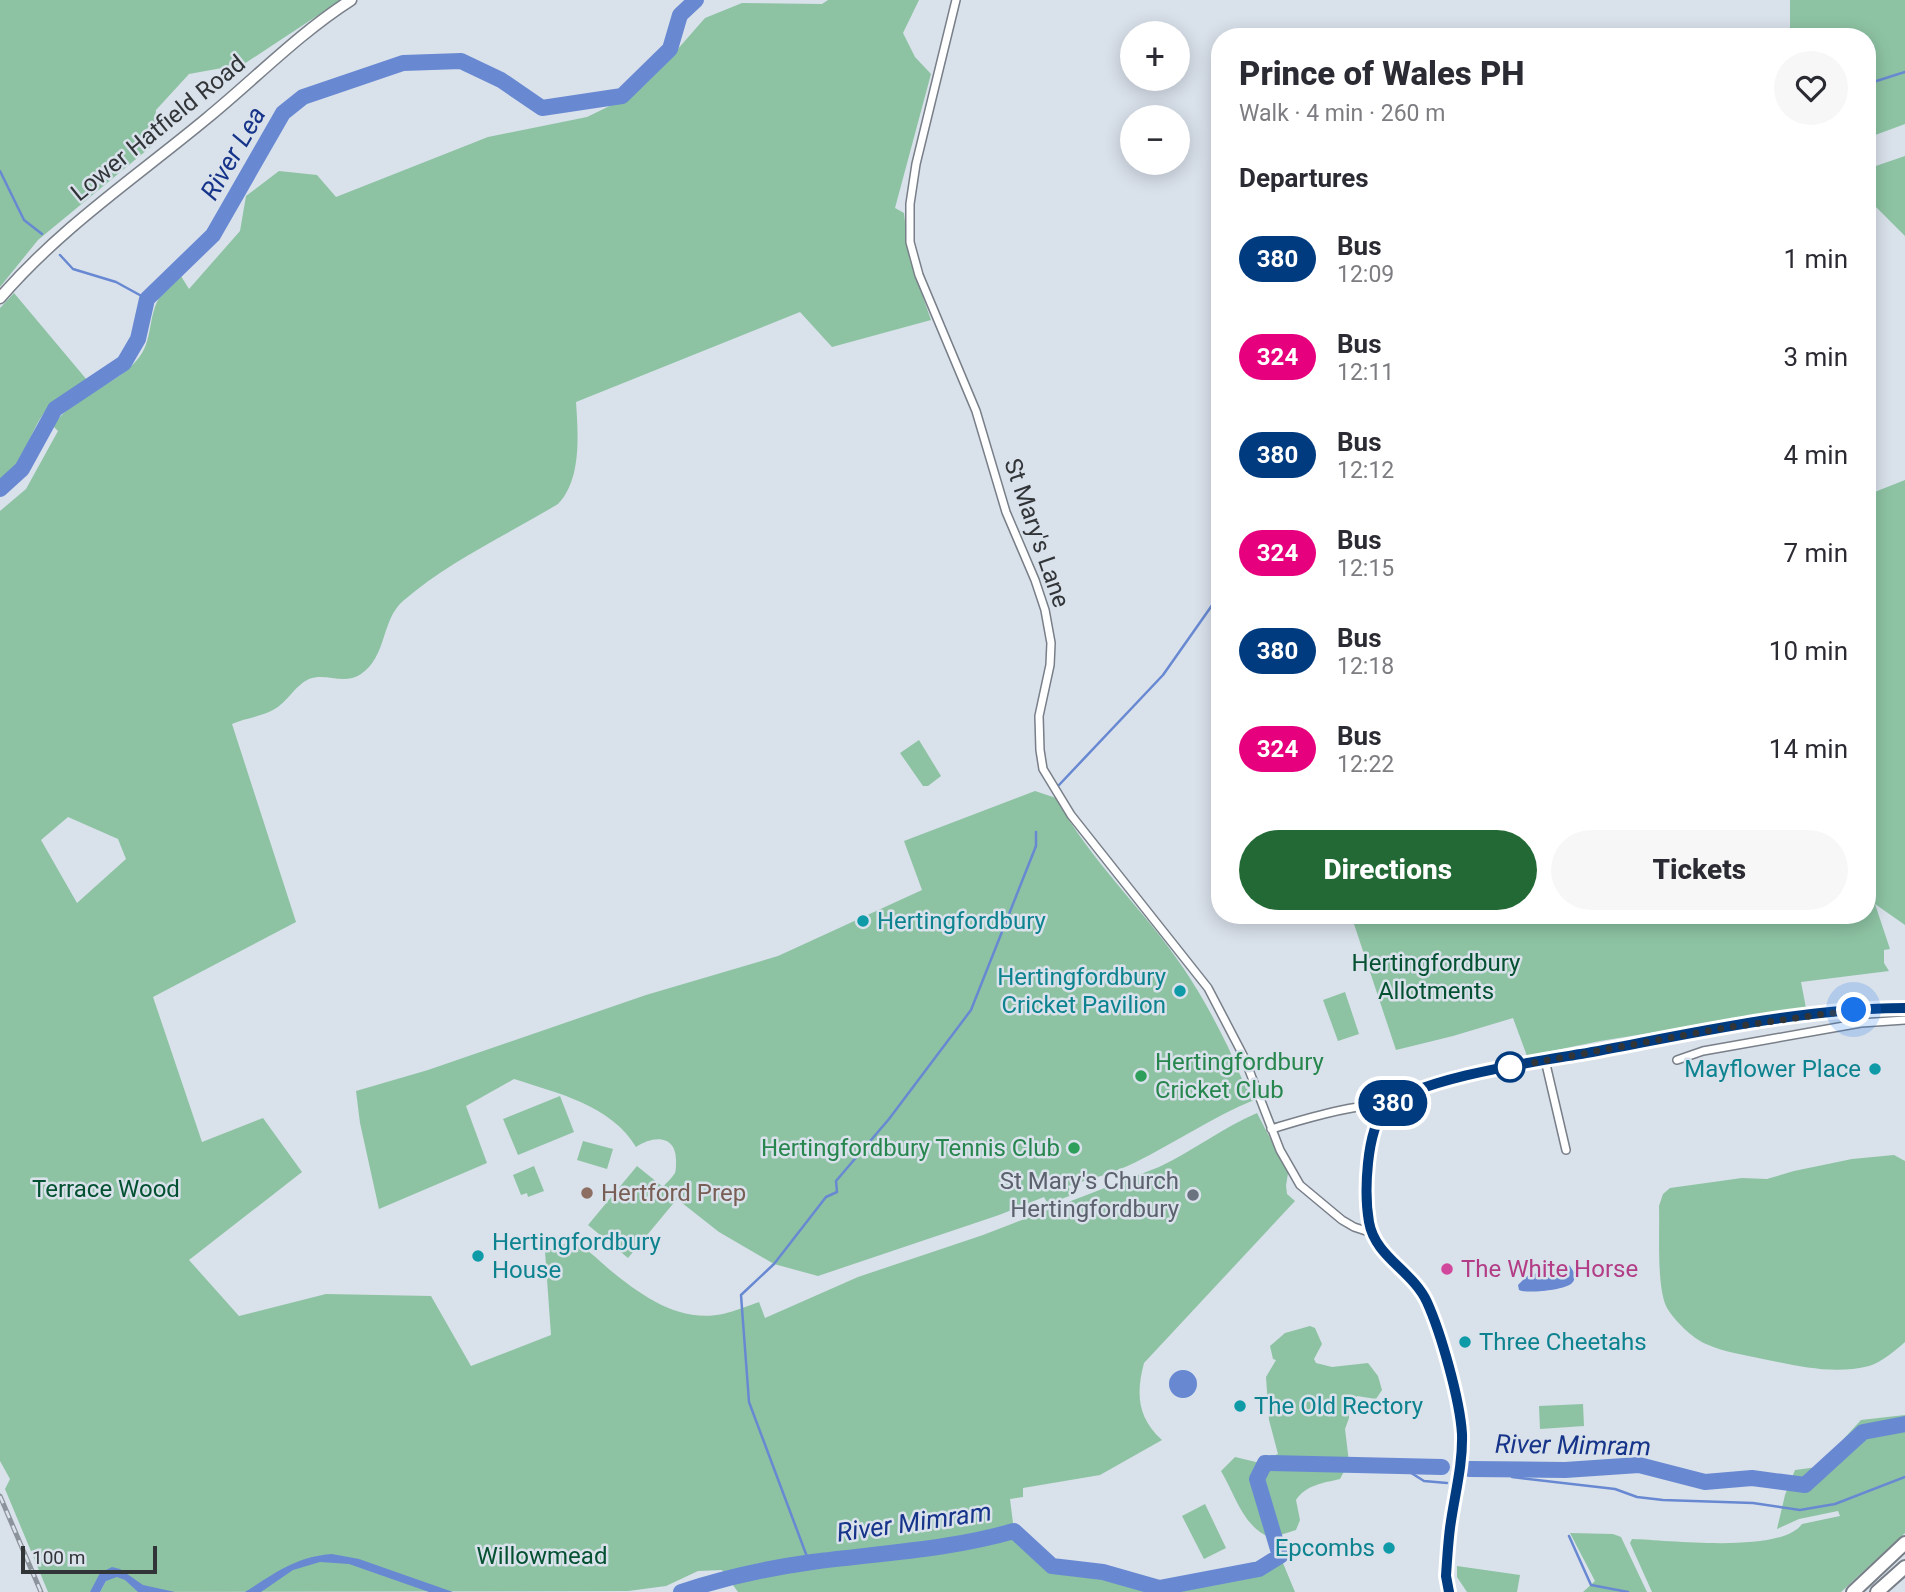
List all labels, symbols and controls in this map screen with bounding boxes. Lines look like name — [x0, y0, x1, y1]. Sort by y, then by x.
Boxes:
map controls — [1120, 21, 1190, 175]
button: + — [1120, 21, 1190, 91]
street label: Lower Hatfield Road — [65, 49, 251, 207]
button: heart — [1774, 51, 1848, 125]
text: Prince of Wales PH — [1239, 54, 1525, 93]
text: Walk · 4 min · 260 m — [1239, 100, 1445, 127]
water label: River Lea — [194, 101, 272, 205]
button: − — [1120, 105, 1190, 175]
text: Departures — [1239, 163, 1369, 193]
text: Bus — [1337, 231, 1382, 261]
text: 1 min — [1783, 244, 1848, 274]
text: 380 — [1257, 245, 1298, 273]
text: 12:09 — [1337, 261, 1394, 288]
text: Bus — [1337, 329, 1382, 359]
text: 3 min — [1783, 342, 1848, 372]
text: 324 — [1257, 343, 1298, 371]
text: 12:11 — [1337, 359, 1394, 386]
text: Bus — [1337, 427, 1382, 457]
text: 4 min — [1783, 440, 1848, 470]
text: 380 — [1257, 441, 1298, 469]
street label: St Mary's Lane — [998, 455, 1076, 611]
text: 12:12 — [1337, 457, 1394, 484]
text: Bus — [1337, 525, 1382, 555]
text: 7 min — [1783, 538, 1848, 568]
text: 324 — [1257, 539, 1298, 567]
text: 12:15 — [1337, 555, 1394, 582]
text: Bus — [1337, 623, 1382, 653]
text: 10 min — [1769, 636, 1848, 666]
text: 380 — [1257, 637, 1298, 665]
text: 12:18 — [1337, 653, 1394, 680]
text: Bus — [1337, 721, 1382, 751]
text: 14 min — [1769, 734, 1848, 764]
text: 324 — [1257, 735, 1298, 763]
text: 12:22 — [1337, 751, 1394, 778]
button: Directions — [1239, 830, 1537, 910]
button: Tickets — [1551, 830, 1848, 910]
place label: Hertingfordbury — [877, 907, 1047, 935]
marker: Hertingfordbury — [855, 913, 871, 929]
park label: Hertingfordbury Allotments — [1352, 949, 1521, 1005]
place label: Hertingfordbury Cricket Pavilion — [997, 963, 1167, 1019]
marker: Hertingfordbury Cricket Pavilion — [1172, 983, 1188, 999]
your location — [1836, 992, 1871, 1027]
place label: Hertingfordbury Cricket Club — [1155, 1048, 1325, 1104]
unlabelled marker — [1495, 1052, 1525, 1082]
place label: Mayflower Place — [1684, 1055, 1861, 1083]
marker: Mayflower Place — [1867, 1061, 1883, 1077]
marker: Hertingfordbury Cricket Club — [1133, 1068, 1149, 1084]
line badge: 380 — [1353, 1080, 1433, 1126]
text: 380 — [1372, 1089, 1414, 1117]
place label: Hertingfordbury Tennis Club — [761, 1134, 1060, 1162]
marker: Hertingfordbury Tennis Club — [1066, 1140, 1082, 1156]
place label: St Mary's Church Hertingfordbury — [1000, 1167, 1180, 1223]
park label: Terrace Wood — [32, 1175, 180, 1203]
place label: Hertford Prep — [601, 1179, 746, 1207]
marker: Hertford Prep — [579, 1185, 595, 1201]
marker: St Mary's Church Hertingfordbury — [1185, 1187, 1201, 1203]
place label: Hertingfordbury House — [492, 1228, 662, 1284]
marker: Hertingfordbury House — [470, 1248, 486, 1264]
place label: The White Horse — [1461, 1255, 1638, 1283]
marker: The White Horse — [1439, 1261, 1455, 1277]
place label: Three Cheetahs — [1479, 1328, 1647, 1356]
marker: Three Cheetahs — [1457, 1334, 1473, 1350]
place label: The Old Rectory — [1254, 1392, 1424, 1420]
marker: The Old Rectory — [1232, 1398, 1248, 1414]
water label: River Mimram — [1495, 1429, 1651, 1461]
water label: River Mimram — [835, 1496, 993, 1548]
place label: Epcombs — [1275, 1534, 1375, 1562]
marker: Epcombs — [1381, 1540, 1397, 1556]
park label: Willowmead — [477, 1542, 607, 1570]
scale bar — [21, 1543, 158, 1575]
text: 100 m — [32, 1546, 85, 1569]

